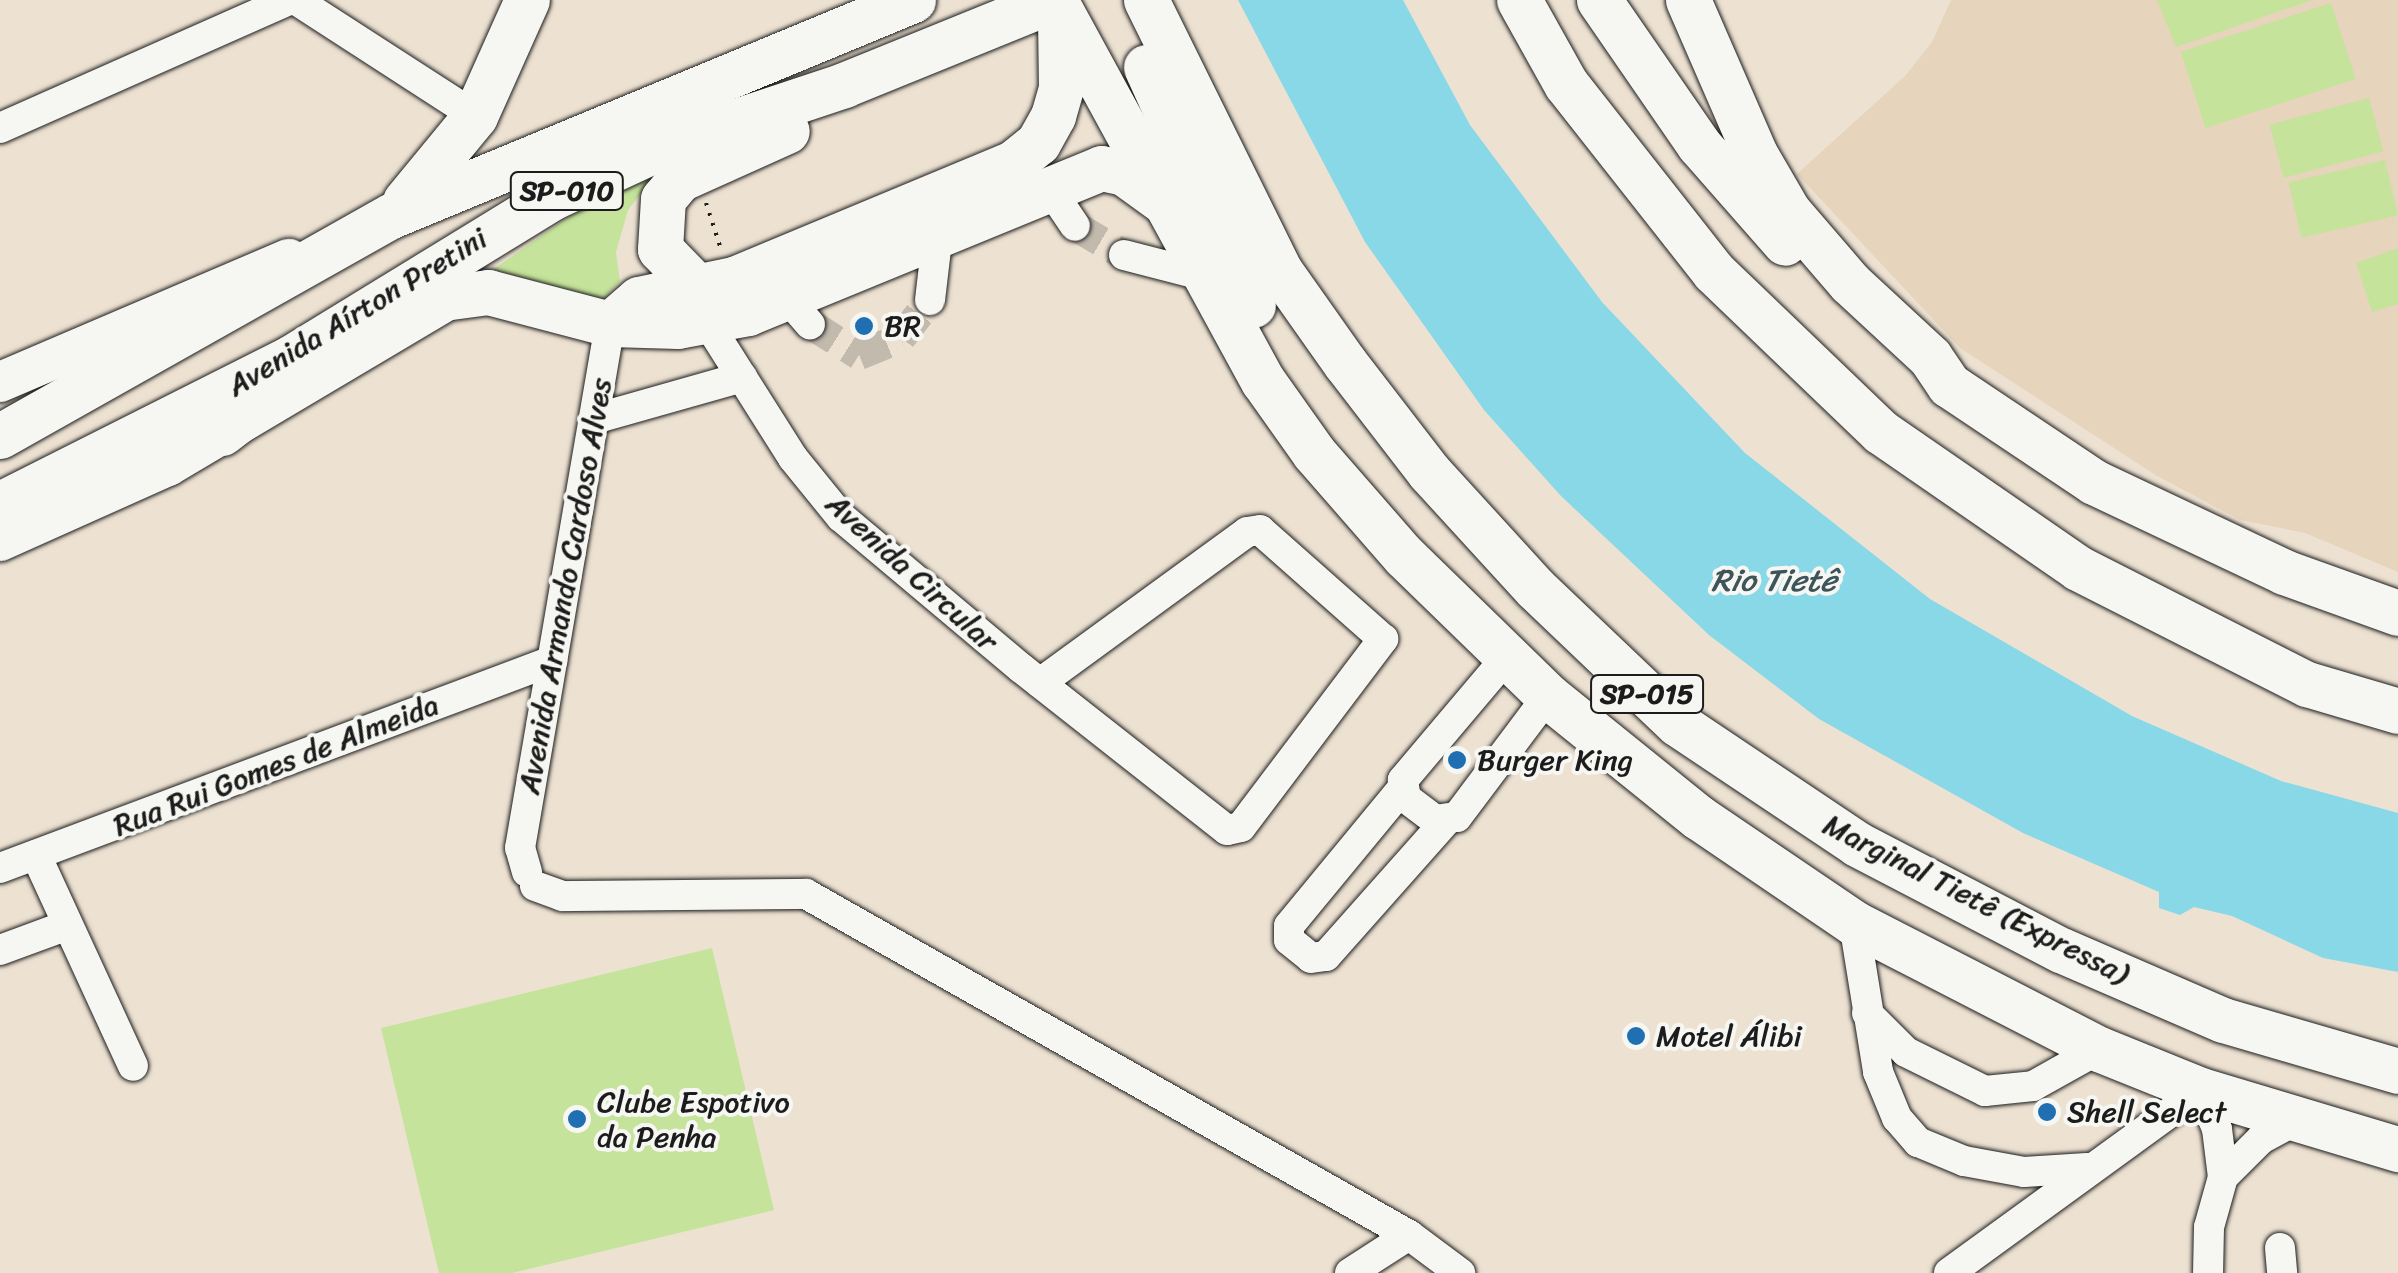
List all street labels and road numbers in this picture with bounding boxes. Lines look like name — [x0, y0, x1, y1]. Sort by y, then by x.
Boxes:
road number: SP-010 — [510, 168, 624, 214]
street label: Avenida Aírton Pretini — [221, 220, 493, 404]
street label: Avenida Armando Cardoso Alves — [511, 376, 619, 796]
street label: Avenida Circular — [819, 486, 1005, 658]
road number: SP-015 — [1590, 671, 1704, 717]
street label: Rua Rui Gomes de Almeida — [108, 686, 444, 844]
street label: Marginal Tietê (Expressa) — [1817, 806, 2135, 992]

